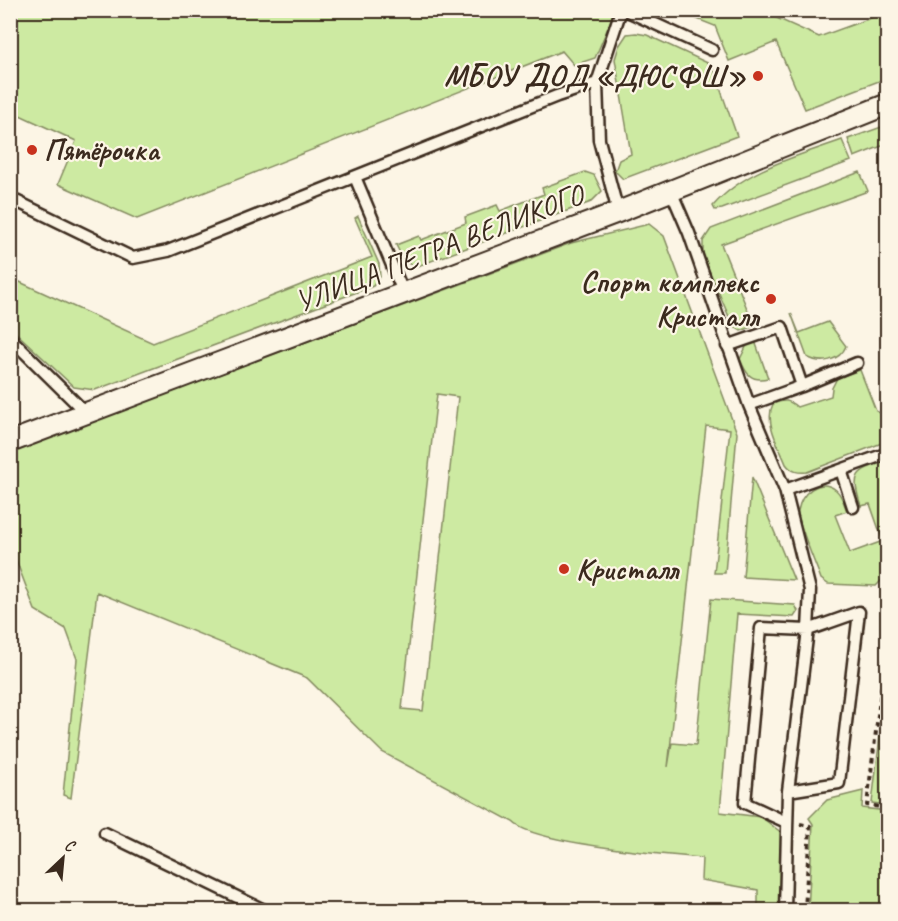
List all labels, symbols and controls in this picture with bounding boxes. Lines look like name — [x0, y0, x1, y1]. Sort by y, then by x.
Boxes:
place label: МБОУ ДОД «ДЮСФШ» — [444, 57, 747, 95]
marker: МБОУ ДОД «ДЮСФШ» — [751, 69, 765, 83]
place label: Пятёрочка — [44, 131, 161, 169]
marker: Пятёрочка — [25, 143, 39, 157]
street label: УЛИЦА ПЕТРА ВЕЛИКОГО — [290, 174, 591, 320]
place label: Спорт комплекс Кристалл — [580, 263, 760, 335]
marker: Спорт комплекс Кристалл — [764, 292, 778, 306]
place label: Кристалл — [576, 550, 680, 588]
marker: Кристалл — [557, 562, 571, 576]
north arrow — [33, 828, 93, 888]
text: С — [61, 835, 79, 857]

